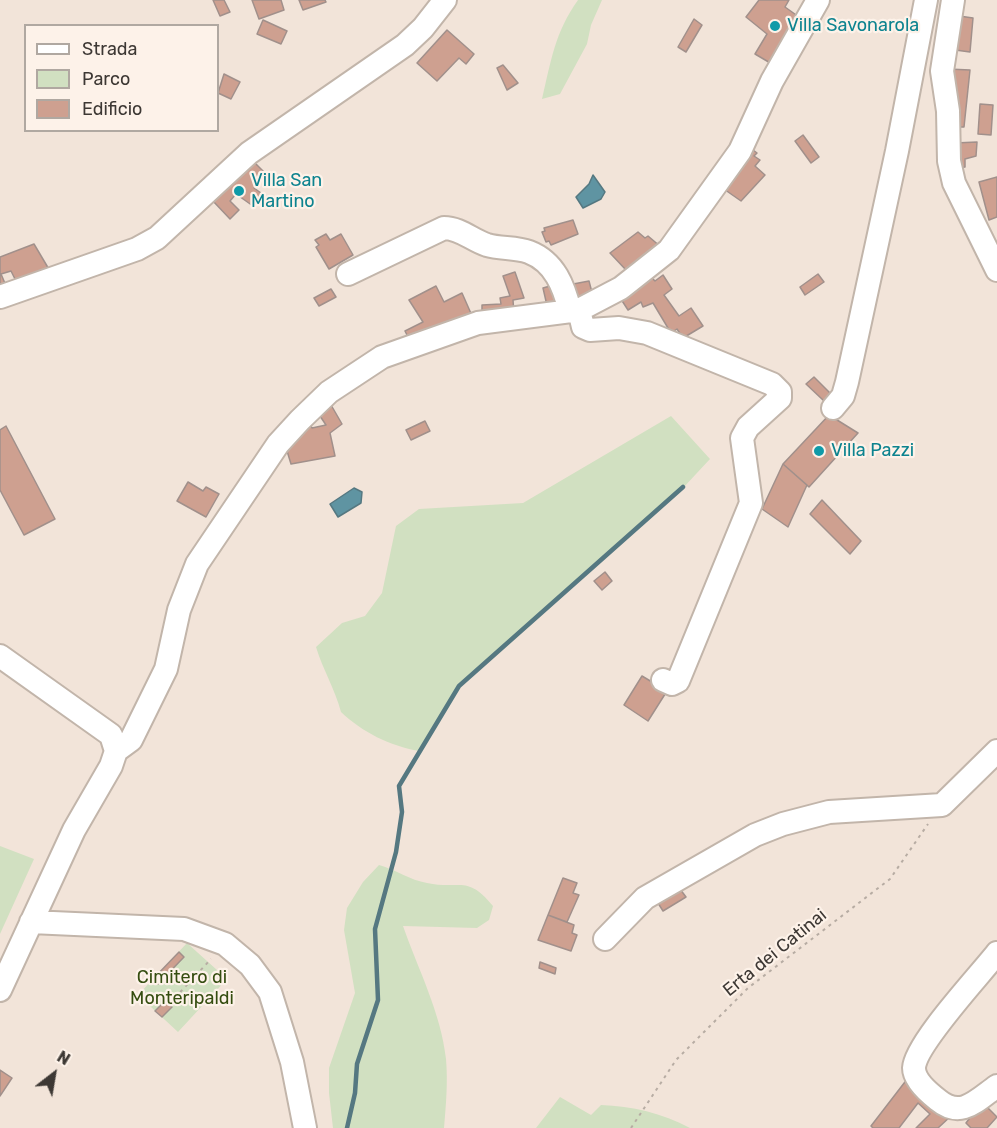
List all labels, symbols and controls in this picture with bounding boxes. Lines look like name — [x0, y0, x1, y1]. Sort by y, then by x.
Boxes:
place label: Villa Savonarola — [787, 15, 919, 37]
marker: Villa Savonarola — [768, 19, 782, 33]
legend — [24, 24, 219, 132]
text: Strada — [82, 38, 138, 60]
text: Parco — [82, 68, 130, 90]
text: Edificio — [82, 98, 142, 120]
place label: Villa San Martino — [251, 170, 322, 213]
marker: Villa San Martino — [232, 184, 246, 198]
place label: Villa Pazzi — [831, 440, 914, 462]
marker: Villa Pazzi — [812, 444, 826, 458]
street label: Erta dei Catinai — [719, 905, 831, 1001]
park label: Cimitero di Monteripaldi — [130, 967, 234, 1010]
north arrow — [24, 1044, 84, 1104]
text: N — [54, 1047, 73, 1069]

